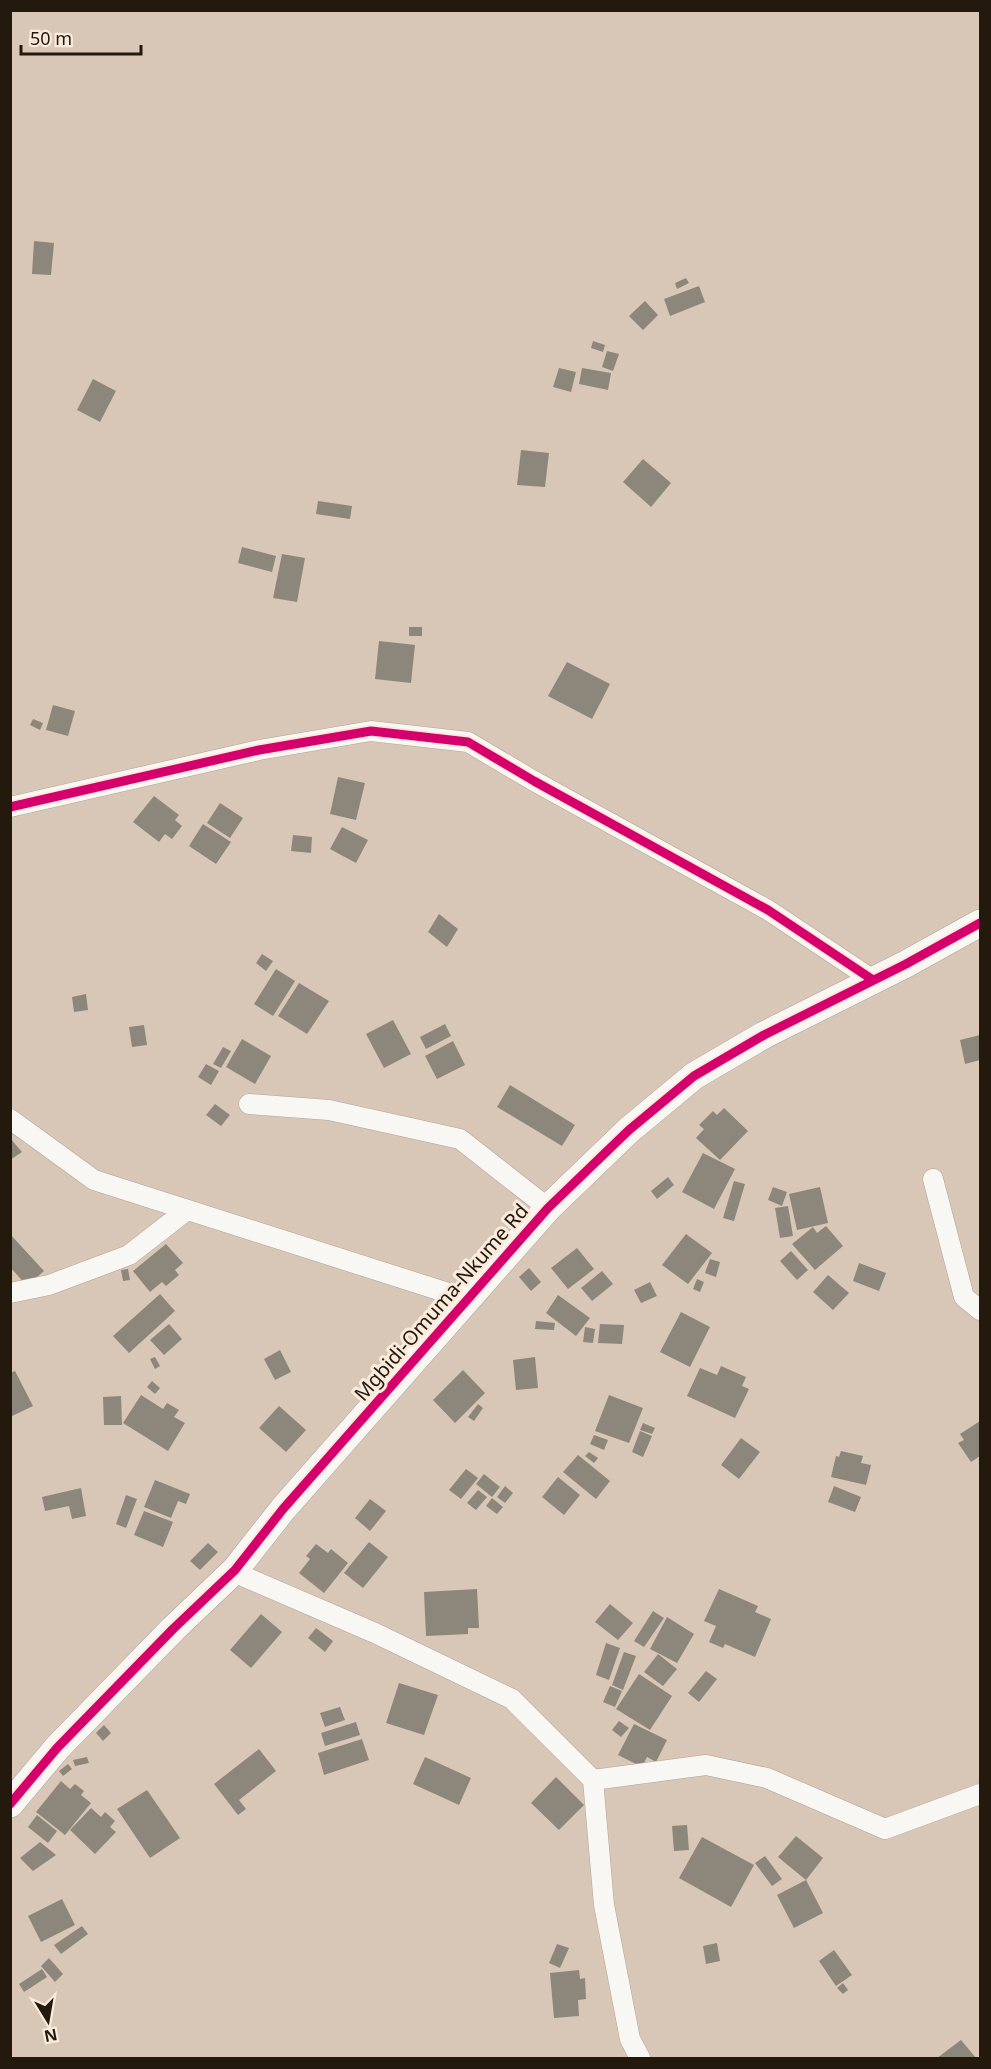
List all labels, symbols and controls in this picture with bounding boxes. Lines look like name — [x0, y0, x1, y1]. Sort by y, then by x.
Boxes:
scale bar — [21, 18, 141, 56]
text: 50 m — [30, 26, 72, 50]
street label: Mgbidi-Omuma-Nkume Rd — [348, 1198, 534, 1406]
north arrow — [18, 1991, 78, 2051]
text: N — [42, 2024, 59, 2048]

